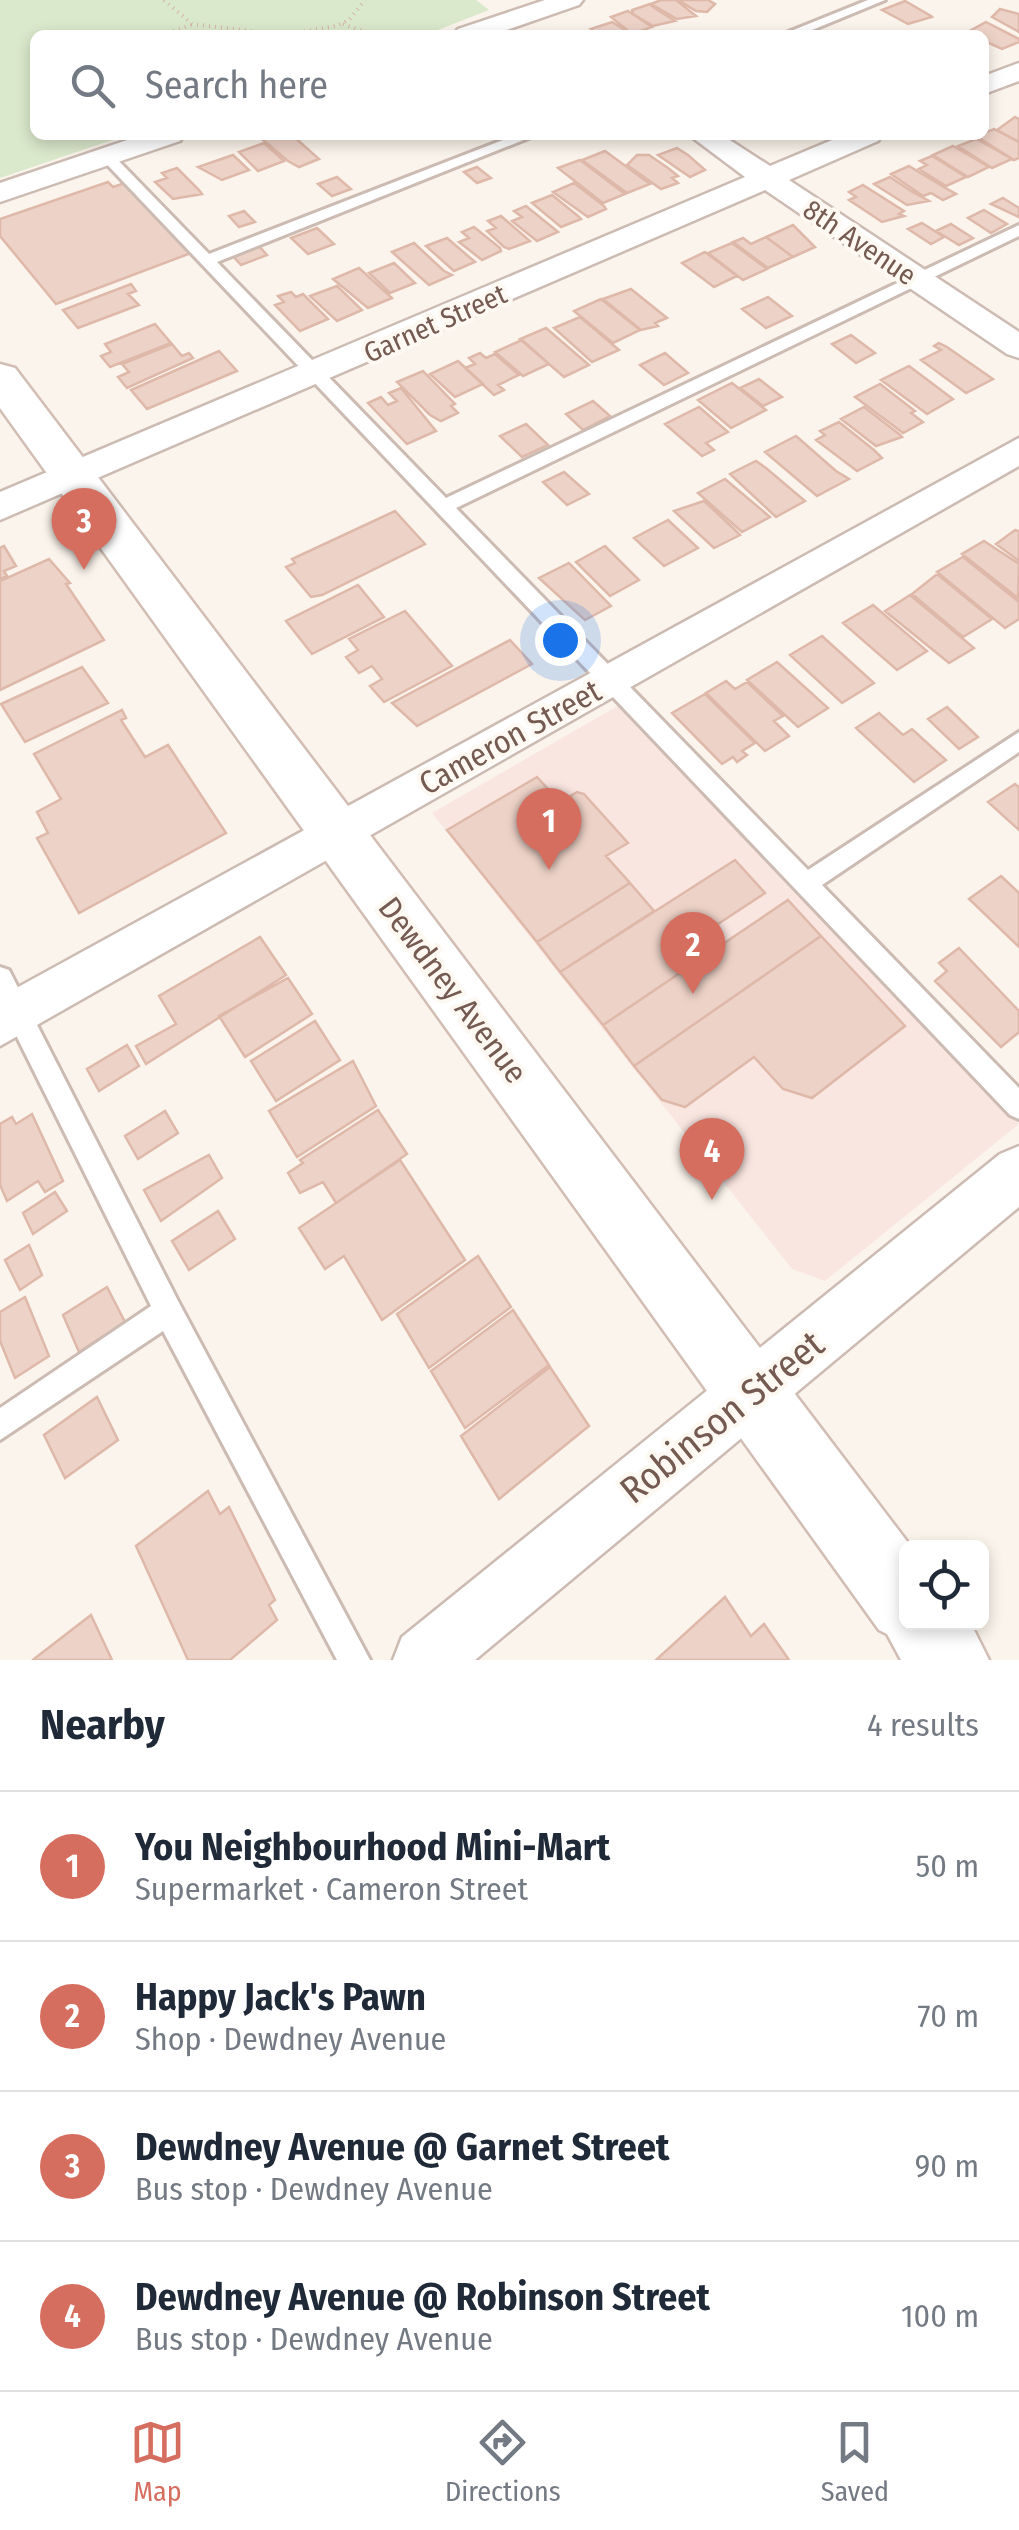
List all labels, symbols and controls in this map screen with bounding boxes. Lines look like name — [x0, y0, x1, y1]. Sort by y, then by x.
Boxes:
search box — [30, 30, 989, 140]
icon: search — [65, 58, 120, 113]
text: Search here — [145, 62, 328, 108]
street label: 8th Avenue — [797, 193, 922, 292]
street label: Garnet Street — [359, 277, 512, 370]
pin: 3 — [52, 488, 116, 570]
your location — [535, 615, 586, 666]
street label: Cameron Street — [412, 671, 608, 803]
pin: 1 — [516, 788, 582, 870]
street label: Dewdney Avenue — [371, 890, 535, 1090]
pin: 2 — [660, 912, 726, 994]
pin: 4 — [680, 1118, 744, 1200]
street label: Robinson Street — [611, 1321, 834, 1513]
map controls — [899, 1540, 989, 1630]
button: locate — [899, 1540, 989, 1630]
text: Nearby — [40, 1700, 165, 1750]
text: 4 results — [867, 1706, 979, 1744]
text: You Neighbourhood Mini-Mart — [135, 1824, 610, 1870]
text: 1 — [66, 1847, 79, 1885]
text: 50 m — [916, 1847, 979, 1885]
text: Supermarket · Cameron Street — [135, 1870, 528, 1908]
text: Happy Jack's Pawn — [135, 1974, 426, 2020]
text: 2 — [65, 1997, 80, 2035]
text: 70 m — [918, 1997, 979, 2035]
text: Shop · Dewdney Avenue — [135, 2020, 446, 2058]
text: Dewdney Avenue @ Garnet Street — [135, 2124, 669, 2170]
text: 3 — [65, 2147, 80, 2185]
text: 90 m — [915, 2147, 979, 2185]
text: Bus stop · Dewdney Avenue — [135, 2170, 493, 2208]
text: Dewdney Avenue @ Robinson Street — [135, 2274, 710, 2320]
text: 4 — [64, 2297, 81, 2335]
text: 100 m — [901, 2297, 979, 2335]
text: Bus stop · Dewdney Avenue — [135, 2320, 493, 2358]
tab: Map — [130, 2415, 185, 2508]
tab: Directions — [445, 2415, 561, 2508]
tab: Saved — [821, 2415, 889, 2508]

